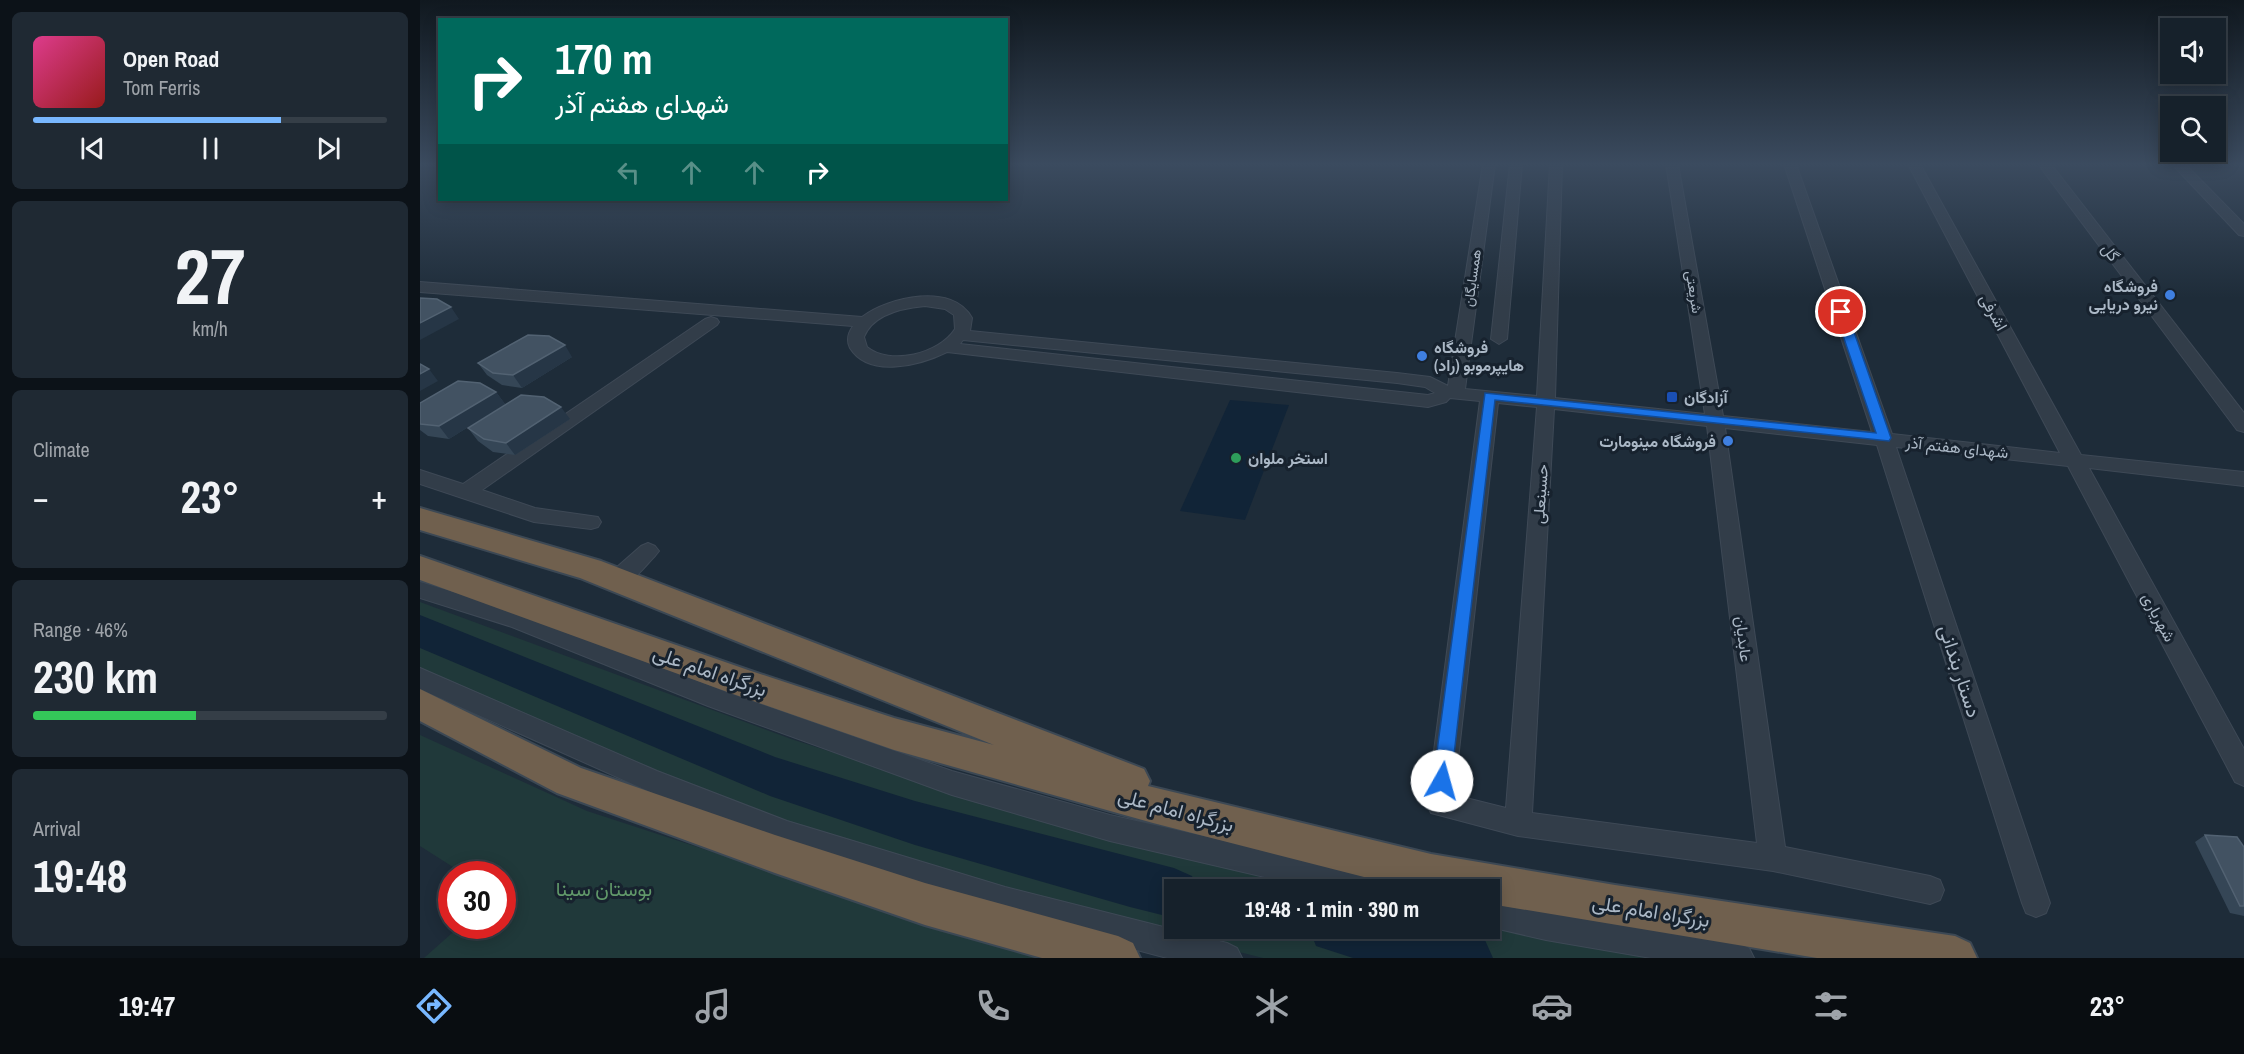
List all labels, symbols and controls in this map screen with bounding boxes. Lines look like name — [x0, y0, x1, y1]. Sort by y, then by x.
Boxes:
map controls — [2160, 18, 2226, 162]
button: sound — [2160, 18, 2226, 84]
text: 170 m — [555, 31, 653, 87]
icon: right — [456, 42, 534, 120]
text: Open Road — [123, 44, 219, 74]
text: Tom Ferris — [123, 74, 201, 101]
text: شهدای هفتم آذر — [555, 85, 729, 121]
button: search — [2160, 96, 2226, 162]
icon: previous — [76, 132, 109, 165]
icon: pause — [194, 132, 227, 165]
icon: next — [312, 132, 345, 165]
icon: left — [612, 156, 645, 189]
icon: ahead — [675, 156, 708, 189]
icon: ahead — [738, 156, 771, 189]
icon: right — [801, 156, 834, 189]
text: 27 — [174, 223, 246, 328]
street label: گل — [2097, 238, 2125, 266]
street label: همسایگان — [1459, 248, 1485, 308]
street label: شریعتی — [1682, 269, 1706, 315]
place label: فروشگاه نیرو دریایی — [2089, 275, 2158, 315]
pin — [1815, 286, 1866, 337]
marker: فروشگاه نیرو دریایی — [2163, 288, 2177, 302]
street label: اشرفی — [1975, 290, 2013, 334]
icon: arrive — [1824, 295, 1857, 328]
text: km/h — [192, 315, 228, 342]
place label: فروشگاه هایپرموبو (راد) — [1434, 336, 1524, 377]
marker: فروشگاه هایپرموبو (راد) — [1415, 349, 1429, 363]
place label: آزادگان — [1684, 386, 1729, 408]
marker: آزادگان — [1665, 390, 1679, 404]
place label: فروشگاه مینومارت — [1599, 430, 1716, 452]
street label: شهدای هفتم آذر — [1904, 431, 2009, 463]
marker: فروشگاه مینومارت — [1721, 434, 1735, 448]
text: Climate — [33, 436, 90, 463]
place label: استخر ملوان — [1248, 447, 1328, 469]
marker: استخر ملوان — [1229, 451, 1243, 465]
street label: حسینعلی — [1527, 463, 1553, 525]
text: 23° — [180, 466, 240, 527]
text: − — [33, 475, 49, 519]
text: + — [371, 475, 387, 519]
street label: شهریاری — [2137, 589, 2181, 645]
street label: عابدیان — [1730, 615, 1758, 663]
text: Range · 46% — [33, 616, 128, 643]
street label: دستار بندانی — [1933, 621, 1988, 721]
street label: بزرگراه امام علی — [650, 638, 771, 703]
text: 230 km — [33, 646, 158, 707]
position arrow — [1410, 749, 1474, 813]
street label: بزرگراه امام علی — [1115, 781, 1237, 838]
text: Arrival — [33, 815, 80, 842]
text: 19:48 — [33, 845, 127, 906]
speed limit sign: 30 — [438, 861, 516, 939]
park label: بوستان سینا — [556, 875, 652, 902]
street label: بزرگراه امام علی — [1590, 888, 1712, 933]
text: 19:48 · 1 min · 390 m — [1245, 894, 1419, 924]
icon: directions — [413, 985, 455, 1027]
icon: music — [692, 985, 734, 1027]
icon: phone — [972, 985, 1014, 1027]
icon: climate — [1251, 985, 1293, 1027]
icon: car — [1531, 985, 1573, 1027]
icon: filters — [1810, 985, 1852, 1027]
text: 19:47 — [119, 988, 175, 1024]
text: 23° — [2090, 988, 2125, 1024]

